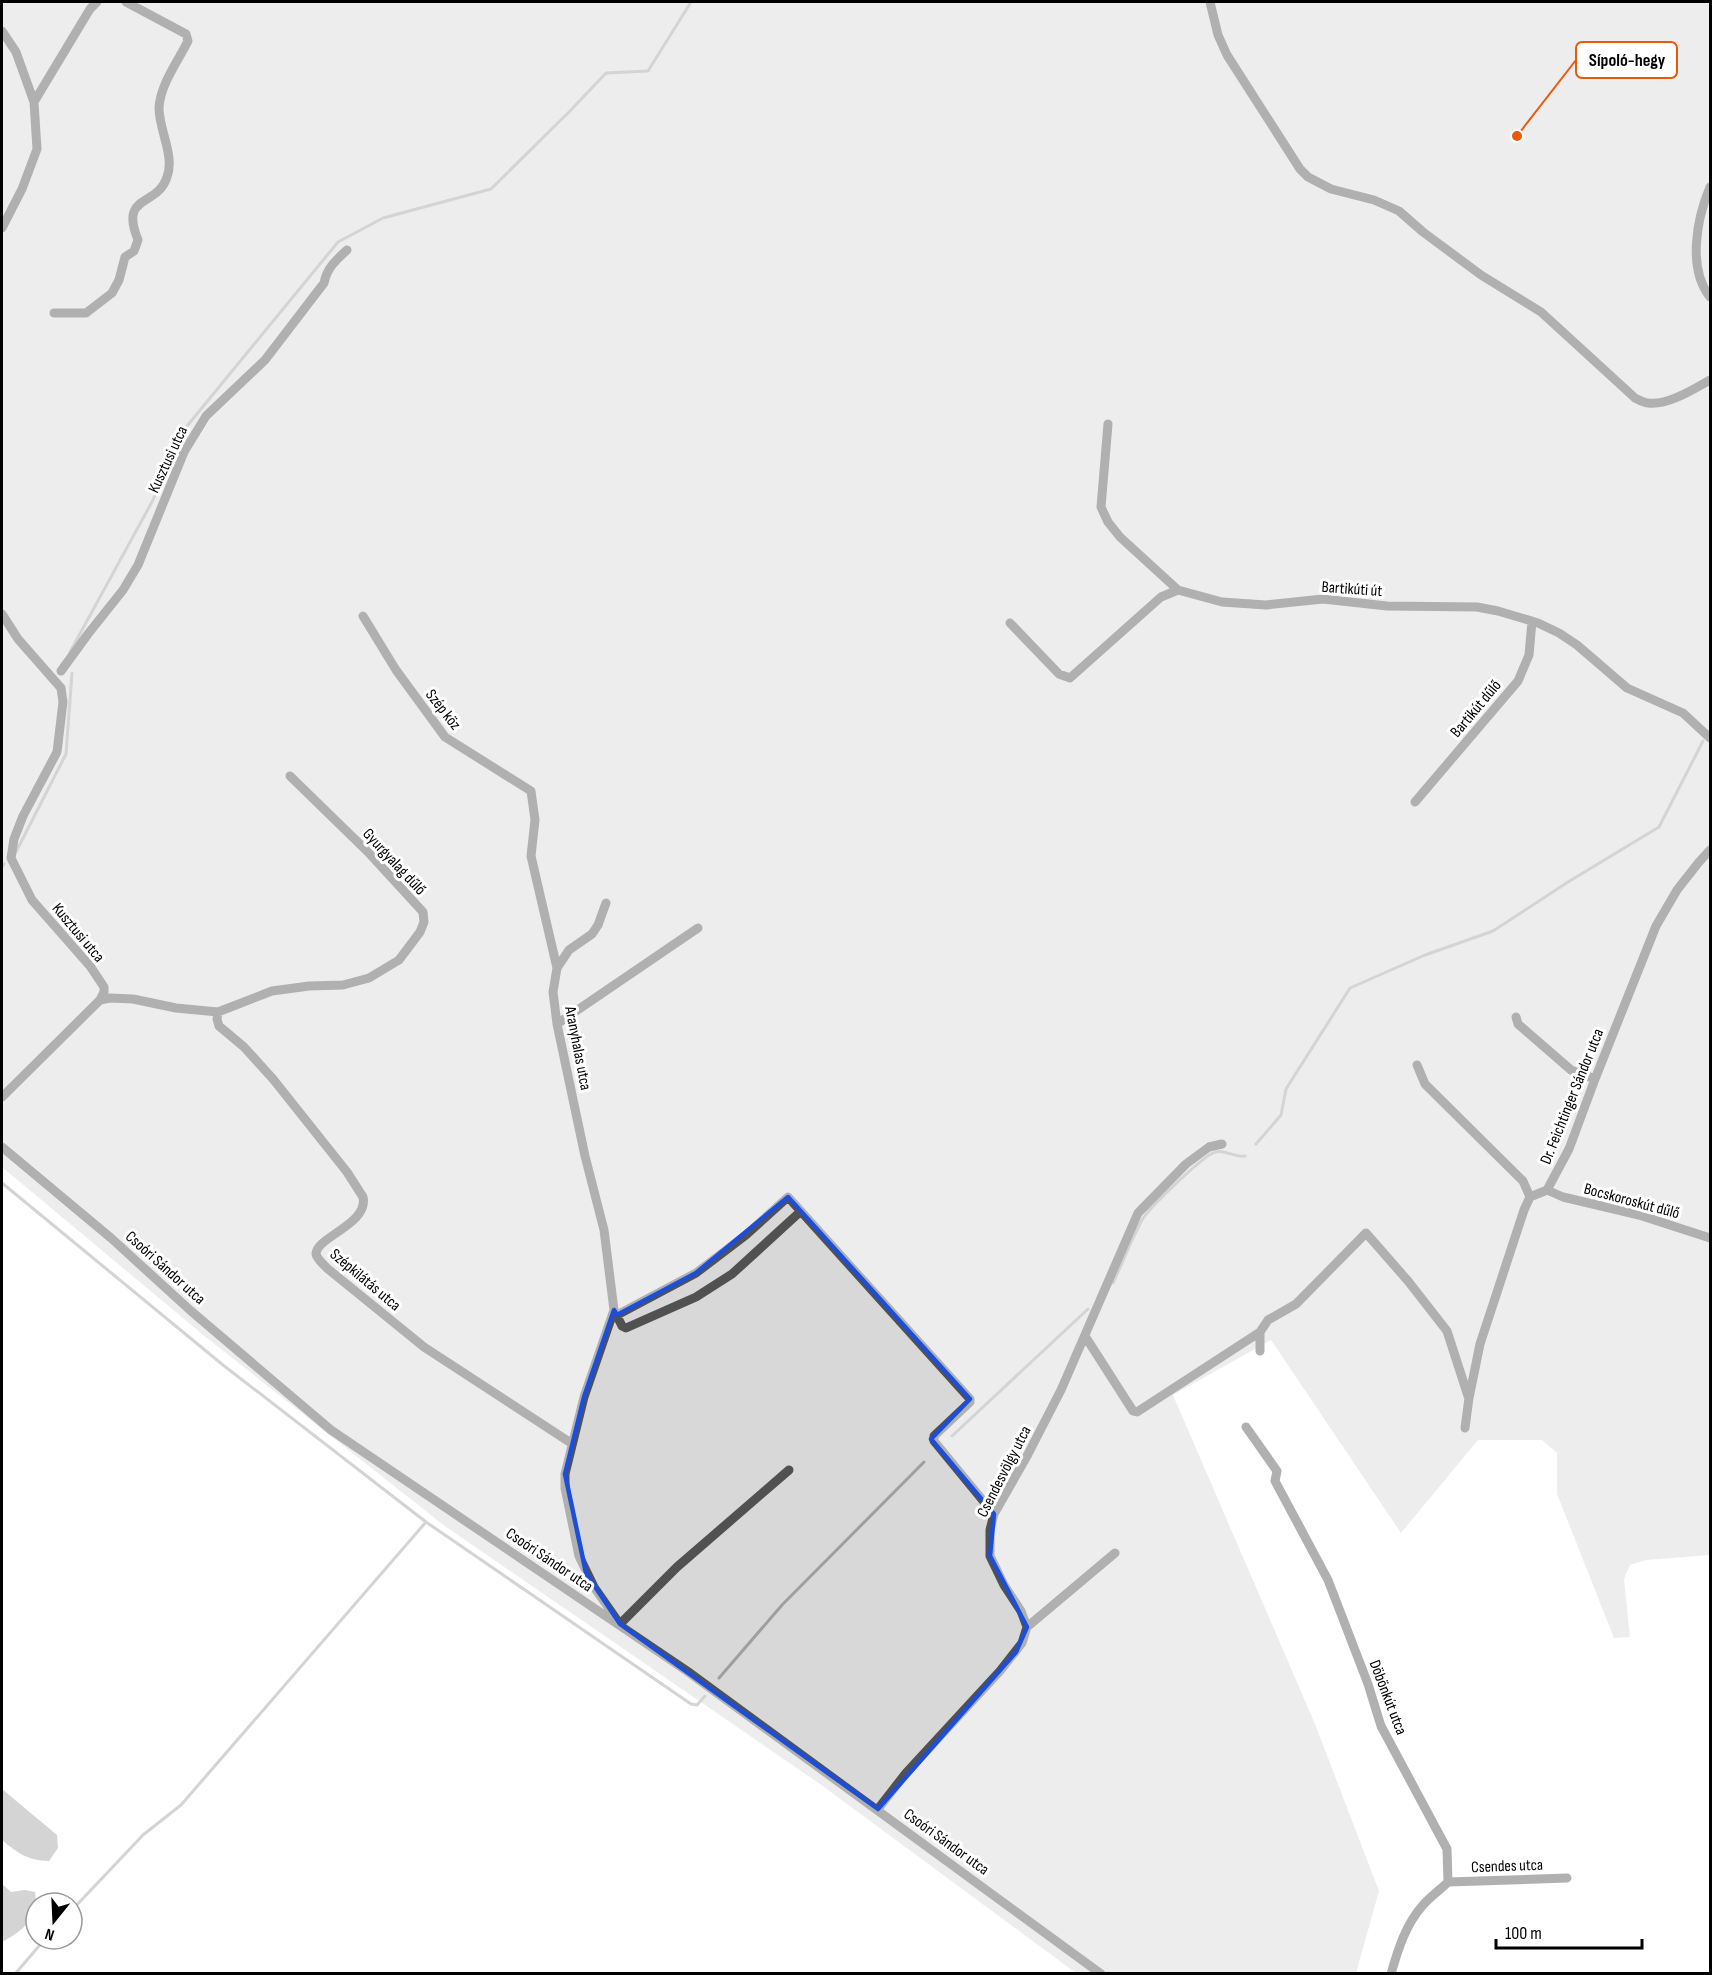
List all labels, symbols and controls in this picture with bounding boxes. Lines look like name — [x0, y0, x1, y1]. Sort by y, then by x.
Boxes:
callout: Sípoló-hegy — [1576, 42, 1677, 78]
text: Sípoló-hegy — [1589, 50, 1666, 71]
street label: Kusztusi utca — [145, 423, 192, 496]
street label: Bartikúti út — [1321, 578, 1383, 601]
street label: Bartikút dűlő — [1447, 676, 1506, 742]
street label: Szép köz — [421, 686, 465, 734]
street label: Gyurgyalag dűlő — [358, 825, 430, 899]
street label: Kusztusi utca — [48, 899, 108, 967]
street label: Aranyhalas utca — [560, 1004, 595, 1092]
street label: Dr. Feichtinger Sándor utca — [1537, 1026, 1608, 1167]
street label: Bocskoroskút dűlő — [1582, 1180, 1682, 1223]
street label: Csoóri Sándor utca — [121, 1227, 209, 1309]
street label: Szépkilátás utca — [326, 1245, 404, 1315]
street label: Csendesvölgy utca — [973, 1423, 1035, 1520]
street label: Csoóri Sándor utca — [502, 1524, 596, 1596]
street label: Döbönkút utca — [1365, 1657, 1411, 1738]
street label: Csoóri Sándor utca — [900, 1805, 993, 1880]
street label: Csendes utca — [1471, 1856, 1543, 1877]
north arrow — [24, 1891, 84, 1951]
scale bar — [1496, 1912, 1642, 1950]
text: N — [43, 1923, 57, 1944]
text: 100 m — [1505, 1923, 1542, 1944]

